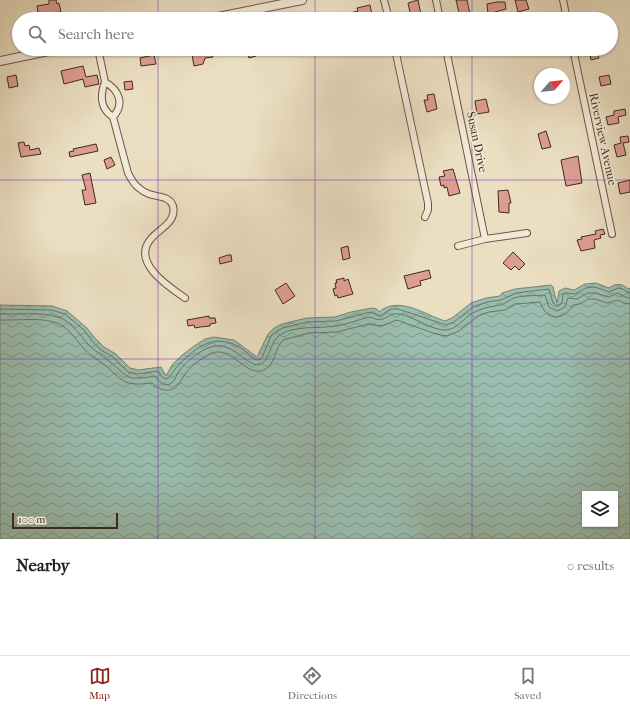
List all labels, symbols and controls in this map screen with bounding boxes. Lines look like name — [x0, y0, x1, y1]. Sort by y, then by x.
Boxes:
search box — [12, 12, 618, 56]
icon: search — [26, 23, 48, 45]
text: Search here — [58, 25, 134, 43]
north arrow — [534, 68, 570, 104]
street label: Riverview Avenue — [586, 91, 620, 187]
street label: Susan Drive — [464, 110, 490, 174]
map controls — [582, 491, 618, 527]
button: layers — [582, 491, 618, 527]
scale bar — [12, 511, 118, 530]
text: 100 m — [18, 513, 46, 526]
text: Nearby — [16, 555, 70, 575]
text: 0 results — [567, 558, 614, 573]
tab: Map — [89, 665, 111, 702]
tab: Directions — [288, 665, 337, 702]
tab: Saved — [514, 665, 541, 702]

